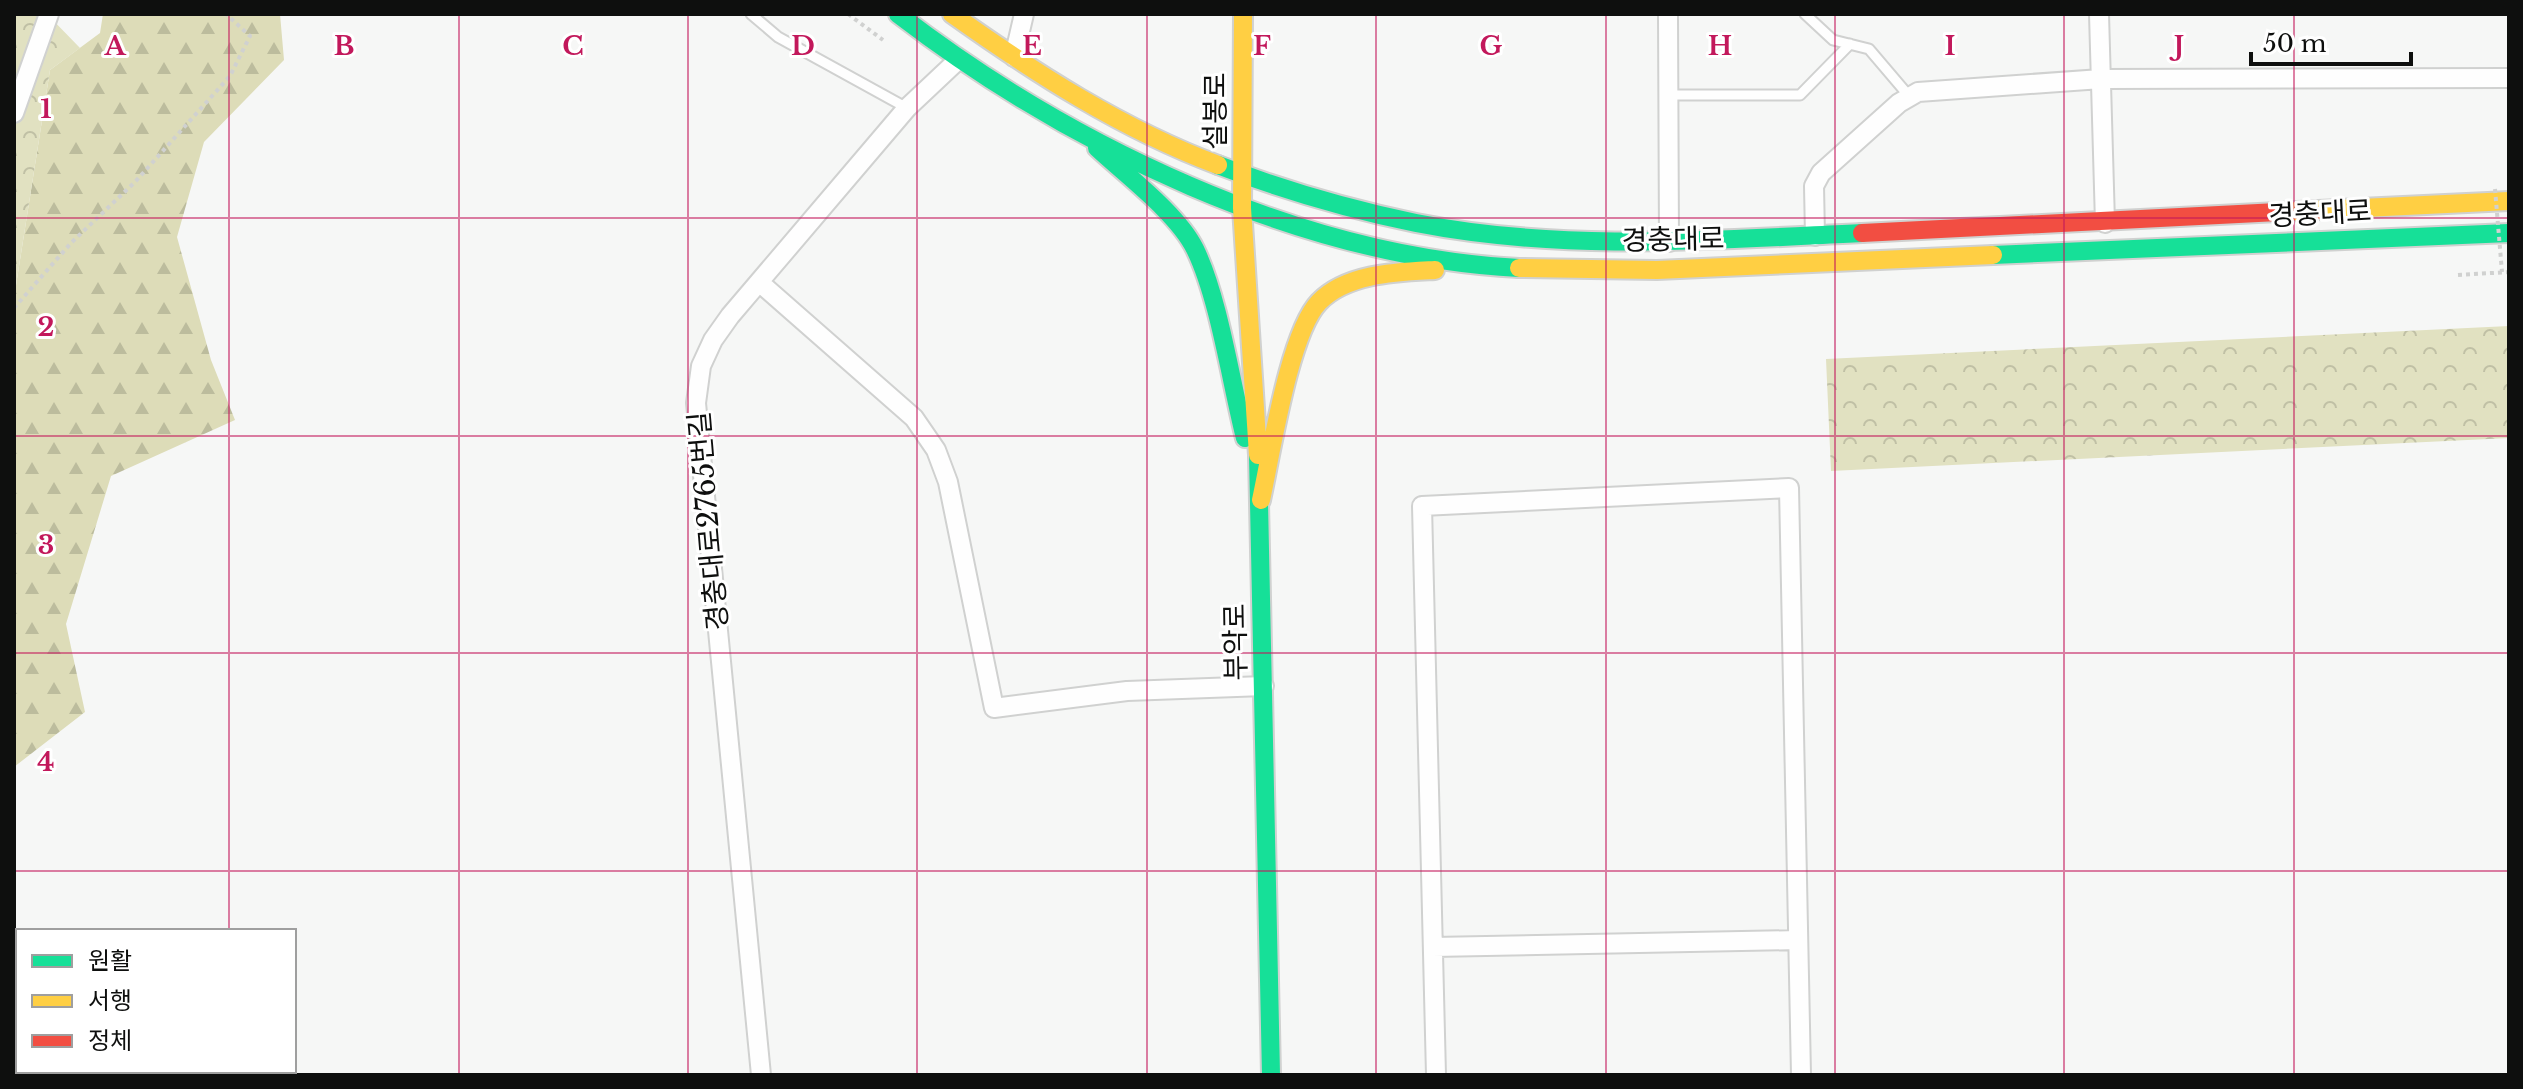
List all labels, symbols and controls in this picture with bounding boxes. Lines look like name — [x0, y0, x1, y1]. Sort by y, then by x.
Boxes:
scale bar — [2251, 16, 2411, 66]
text: 50 m — [2263, 29, 2327, 58]
text: A — [103, 30, 126, 62]
text: B — [334, 30, 354, 62]
text: C — [562, 30, 584, 62]
text: D — [791, 30, 815, 62]
text: E — [1022, 30, 1042, 62]
text: F — [1253, 30, 1271, 62]
text: G — [1480, 30, 1503, 62]
text: H — [1708, 30, 1732, 62]
text: I — [1944, 30, 1956, 62]
text: J — [2169, 30, 2184, 62]
street label: 설봉로 — [1198, 72, 1233, 150]
text: 1 — [40, 93, 52, 125]
street label: 경충대로 — [2268, 193, 2372, 234]
street label: 경충대로 — [1621, 221, 1725, 258]
text: 2 — [38, 311, 54, 343]
street label: 경충대로2765번길 — [681, 410, 736, 632]
text: 3 — [38, 529, 54, 561]
street label: 부악로 — [1217, 603, 1254, 681]
text: 4 — [37, 746, 55, 778]
legend — [16, 929, 296, 1073]
text: 원활 — [88, 946, 132, 975]
text: 서행 — [88, 986, 132, 1015]
text: 정체 — [88, 1026, 132, 1055]

